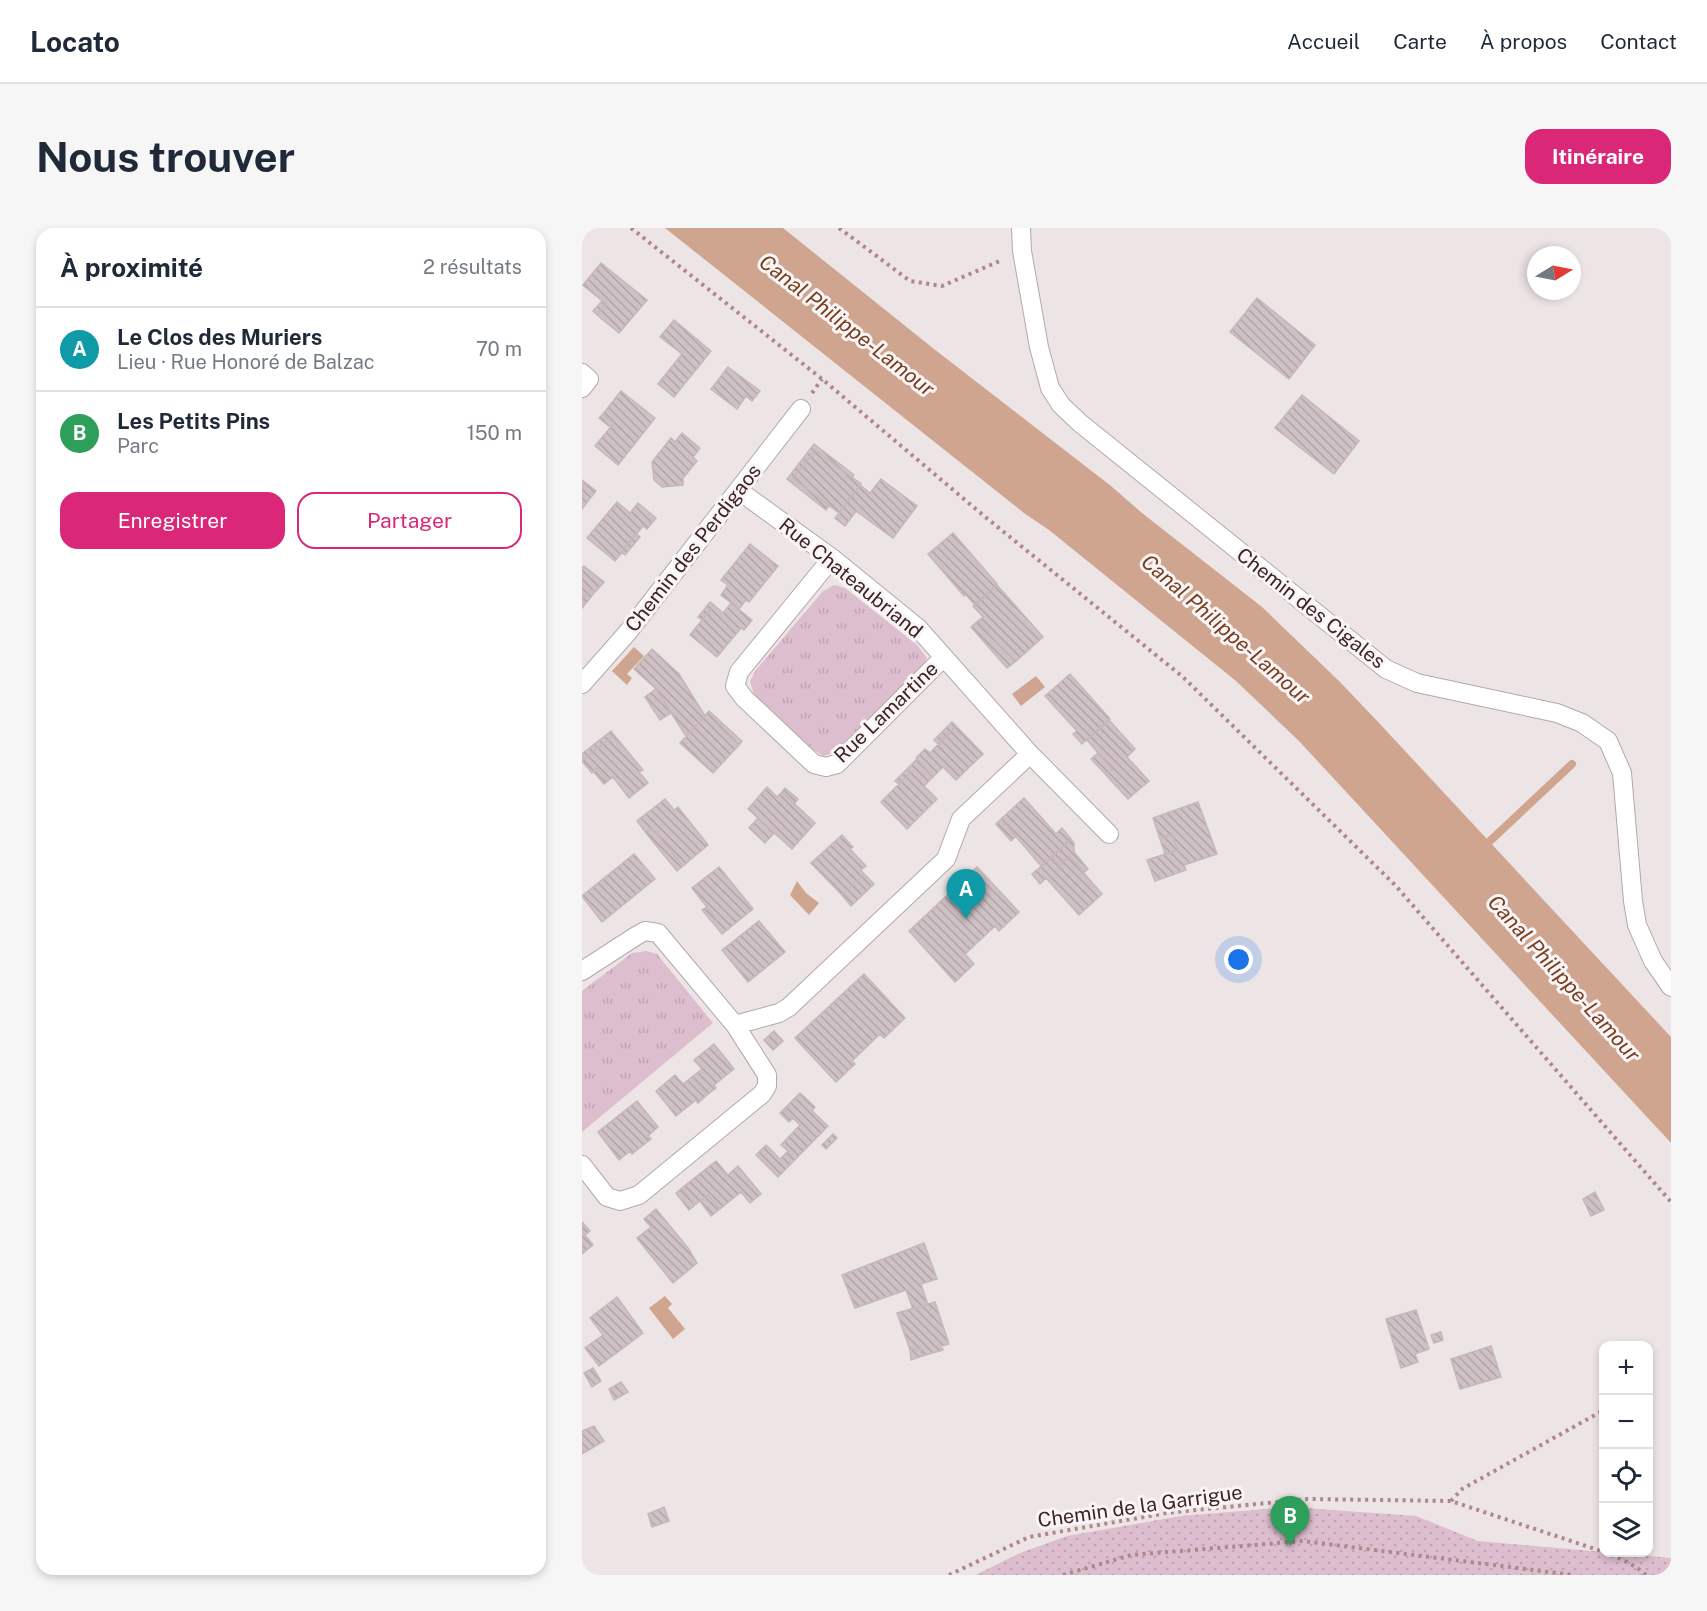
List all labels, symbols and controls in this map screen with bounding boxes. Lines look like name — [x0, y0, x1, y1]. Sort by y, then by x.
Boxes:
text: Locato — [30, 25, 120, 58]
text: Accueil — [1287, 29, 1360, 54]
text: Carte — [1393, 29, 1447, 54]
text: À propos — [1480, 29, 1567, 54]
text: Contact — [1600, 29, 1677, 54]
button: Itinéraire — [1525, 129, 1671, 184]
text: Nous trouver — [36, 132, 295, 181]
north arrow — [1527, 246, 1581, 300]
water label: Canal Philippe-Lamour — [754, 249, 940, 402]
text: À proximité — [60, 252, 203, 283]
text: 2 résultats — [423, 255, 522, 279]
text: Le Clos des Muriers — [117, 324, 322, 350]
text: A — [72, 337, 87, 361]
text: 70 m — [476, 337, 522, 361]
text: Lieu · Rue Honoré de Balzac — [117, 350, 375, 374]
text: Les Petits Pins — [117, 408, 270, 434]
text: B — [73, 421, 86, 445]
text: 150 m — [467, 421, 522, 445]
text: Parc — [117, 434, 159, 458]
street label: Chemin des Perdigaos — [620, 459, 766, 637]
button: Enregistrer — [60, 492, 285, 549]
button: Partager — [297, 492, 522, 549]
street label: Rue Chateaubriand — [774, 513, 928, 643]
street label: Chemin des Cigales — [1232, 542, 1390, 674]
water label: Canal Philippe-Lamour — [1137, 549, 1316, 710]
street label: Rue Lamartine — [829, 657, 943, 767]
pin: A — [946, 870, 986, 919]
water label: Canal Philippe-Lamour — [1483, 890, 1646, 1067]
your location — [1224, 945, 1253, 974]
map controls — [1599, 1341, 1653, 1557]
button: + — [1599, 1341, 1653, 1395]
button: − — [1599, 1395, 1653, 1449]
button: locate — [1599, 1449, 1653, 1503]
street label: Chemin de la Garrigue — [1036, 1480, 1244, 1532]
pin: B — [1270, 1496, 1310, 1546]
button: layers — [1599, 1503, 1653, 1557]

